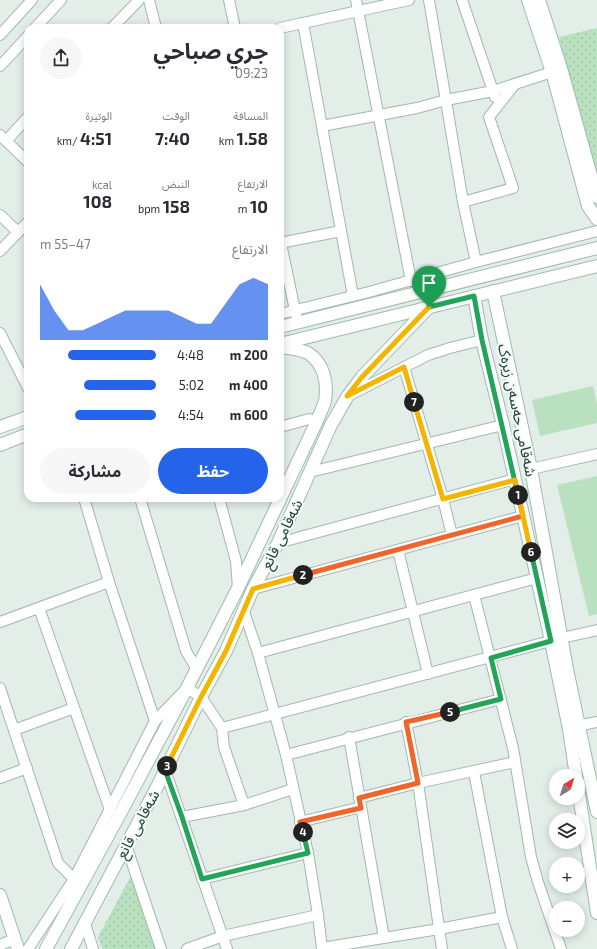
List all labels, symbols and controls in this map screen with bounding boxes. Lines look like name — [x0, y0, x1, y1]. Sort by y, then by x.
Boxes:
button: share — [40, 37, 82, 79]
text: جري صباحي — [153, 37, 268, 63]
text: 09:23 — [235, 65, 268, 81]
text: الوتيرة — [86, 109, 112, 122]
text: الوقت — [162, 109, 190, 122]
text: المسافة — [233, 109, 268, 122]
text: 4:51 — [80, 128, 112, 148]
text: 7:40 — [155, 128, 190, 148]
text: 1.58 — [237, 128, 268, 148]
text: /km — [57, 134, 80, 147]
text: km — [219, 134, 237, 147]
text: النبض — [162, 177, 190, 190]
text: الارتفاع — [238, 177, 268, 190]
text: kcal — [92, 178, 112, 191]
text: 108 — [83, 191, 112, 211]
text: 158 — [163, 196, 190, 216]
text: 10 — [250, 196, 268, 216]
text: bpm — [138, 202, 163, 215]
text: m — [238, 202, 250, 215]
text: 47–55 m — [40, 236, 91, 252]
text: الارتفاع — [232, 241, 268, 257]
pin — [412, 266, 446, 307]
icon: arrive — [418, 272, 440, 294]
street label: شەقامی حەسەن زیرەک — [494, 342, 541, 478]
text: 4:48 — [177, 347, 204, 363]
text: 200 m — [230, 347, 268, 363]
text: 5:02 — [179, 377, 204, 393]
text: 400 m — [229, 377, 268, 393]
pin: 7 — [404, 392, 424, 412]
text: 7 — [411, 395, 417, 408]
text: 4:54 — [178, 407, 204, 423]
text: 600 m — [230, 407, 268, 423]
button: مشاركة — [40, 448, 150, 494]
button: حفظ — [158, 448, 268, 494]
pin: 1 — [508, 485, 528, 505]
text: 1 — [516, 488, 520, 501]
street label: شەقامی قانع — [256, 496, 309, 574]
pin: 6 — [521, 542, 541, 562]
text: 6 — [528, 545, 534, 558]
pin: 2 — [293, 565, 313, 585]
text: 2 — [300, 568, 306, 581]
pin: 5 — [440, 702, 460, 722]
text: 5 — [447, 705, 453, 718]
pin: 3 — [157, 756, 177, 776]
text: 3 — [164, 759, 170, 772]
north arrow — [549, 769, 585, 805]
map controls — [549, 769, 585, 937]
street label: شەقامی قانع — [111, 786, 166, 863]
button: layers — [549, 813, 585, 849]
pin: 4 — [293, 822, 313, 842]
text: 4 — [299, 825, 307, 838]
button: + — [549, 857, 585, 893]
button: − — [549, 901, 585, 937]

